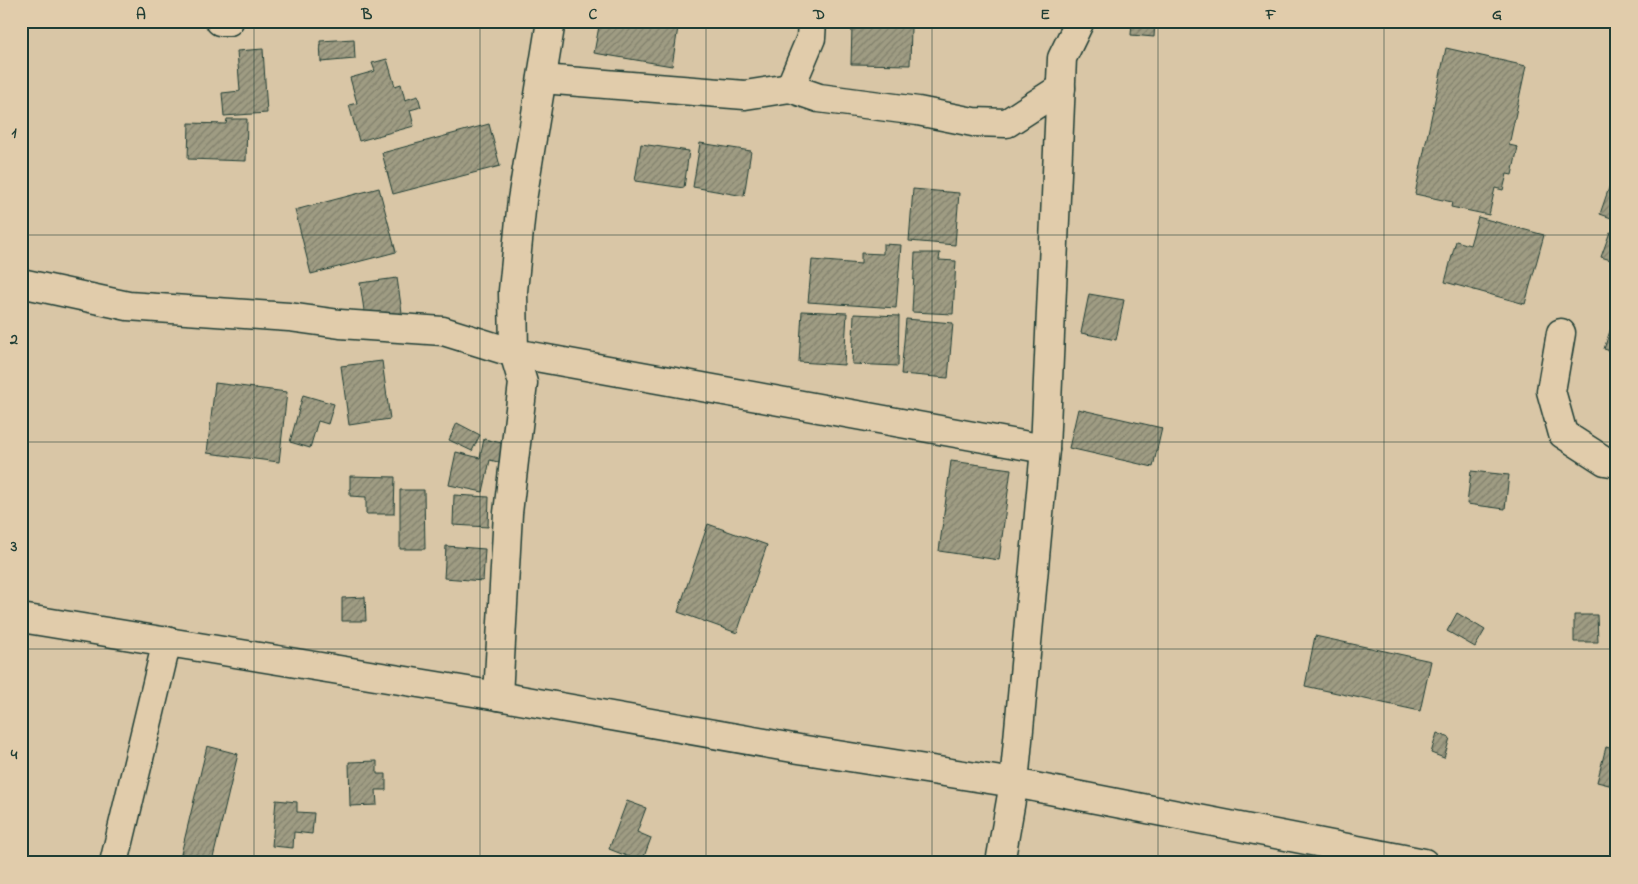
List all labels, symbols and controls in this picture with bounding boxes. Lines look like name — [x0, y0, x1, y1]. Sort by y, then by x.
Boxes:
text: A — [136, 3, 146, 27]
text: B — [361, 3, 373, 27]
text: C — [589, 3, 598, 27]
text: D — [812, 3, 825, 27]
text: E — [1040, 3, 1050, 27]
text: F — [1265, 3, 1277, 27]
text: G — [1492, 3, 1502, 27]
text: 1 — [11, 121, 17, 145]
text: 2 — [9, 328, 18, 352]
text: 3 — [10, 535, 18, 559]
text: 4 — [10, 743, 18, 767]

